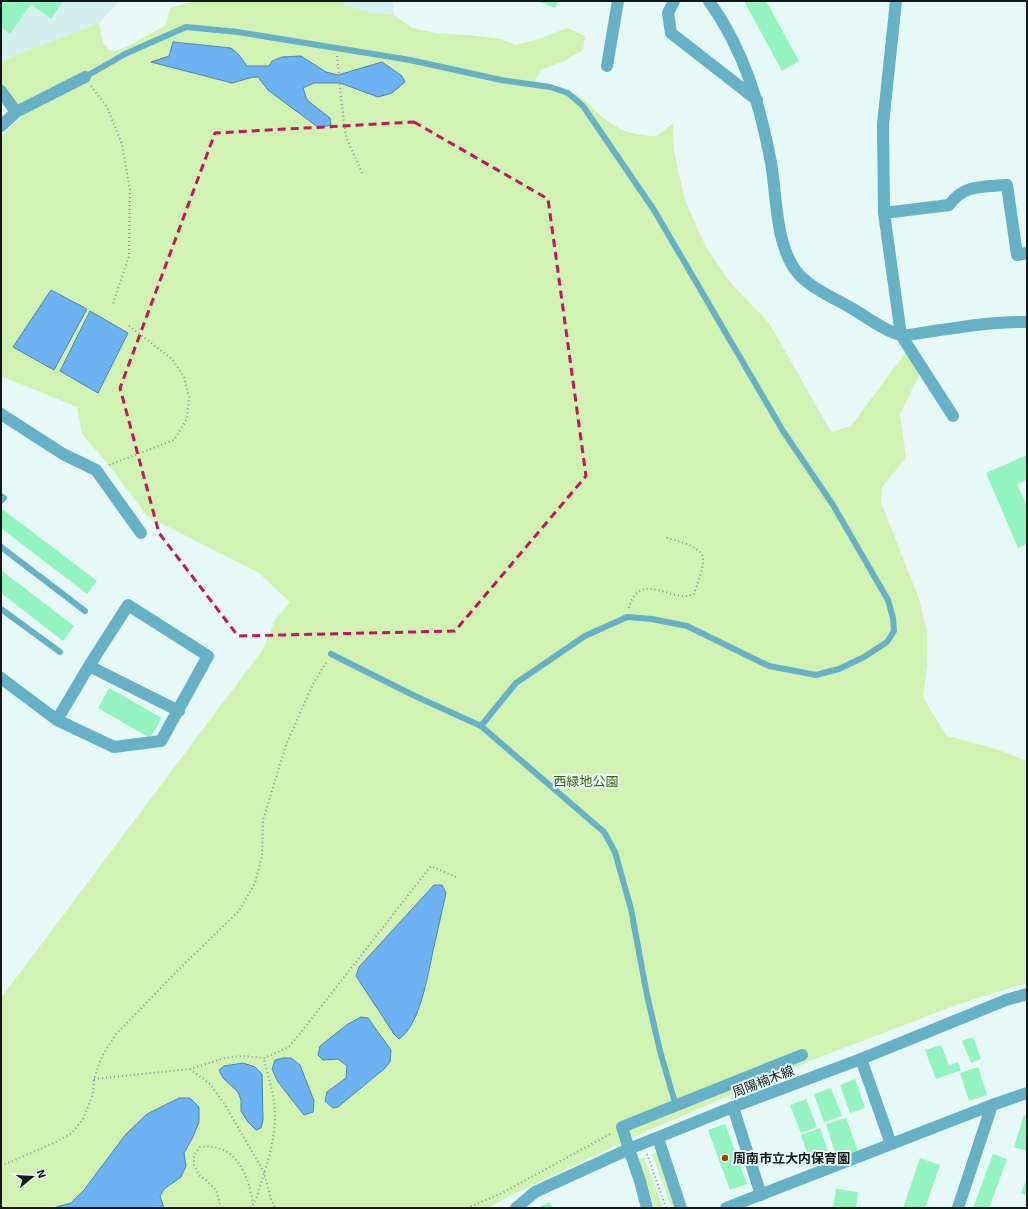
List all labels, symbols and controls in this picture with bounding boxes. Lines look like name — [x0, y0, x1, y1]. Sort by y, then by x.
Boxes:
park label: 西緑地公園 — [553, 773, 619, 789]
street label: 周陽楠木線 — [730, 1062, 796, 1100]
place label: 周南市立大内保育園 — [733, 1150, 850, 1166]
marker: 周南市立大内保育園 — [720, 1153, 730, 1163]
north arrow — [12, 1157, 52, 1197]
text: N — [35, 1168, 49, 1180]

